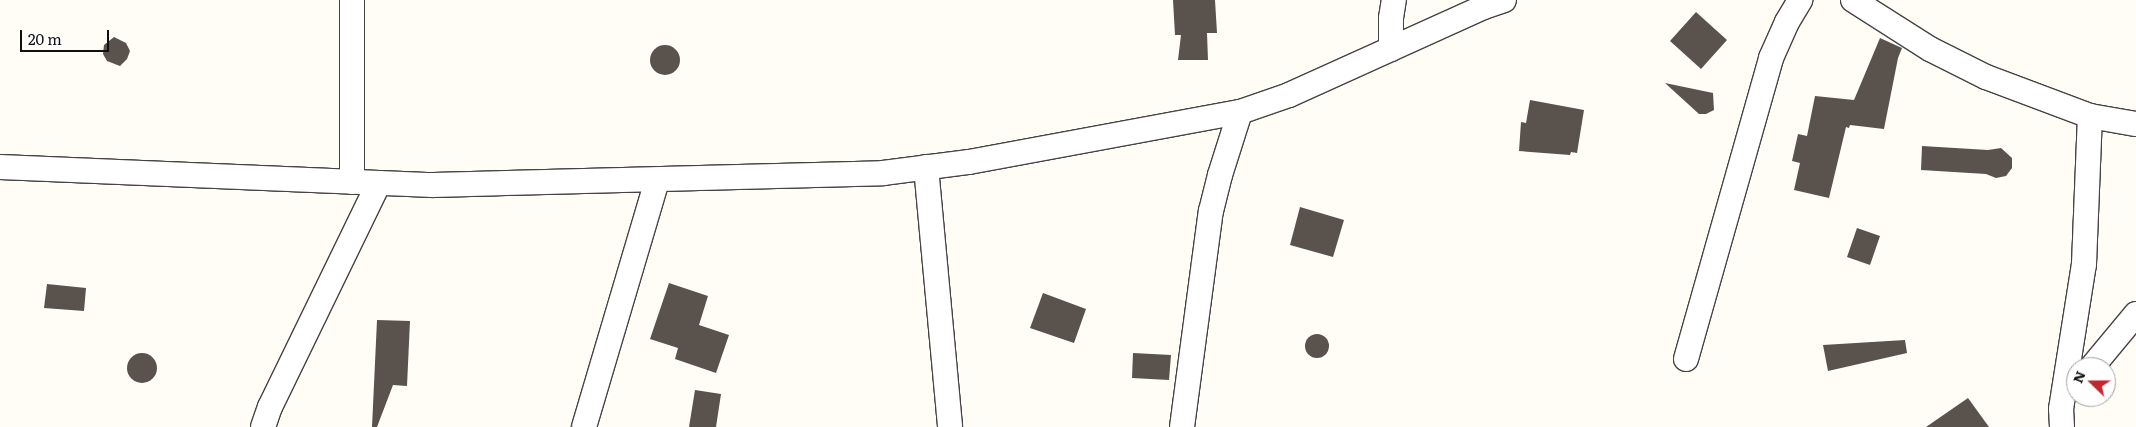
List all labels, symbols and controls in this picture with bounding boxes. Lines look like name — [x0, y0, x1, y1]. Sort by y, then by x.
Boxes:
scale bar — [22, 20, 111, 52]
text: 20 m — [28, 27, 62, 50]
north arrow — [2066, 357, 2116, 407]
text: N — [2067, 368, 2089, 386]

